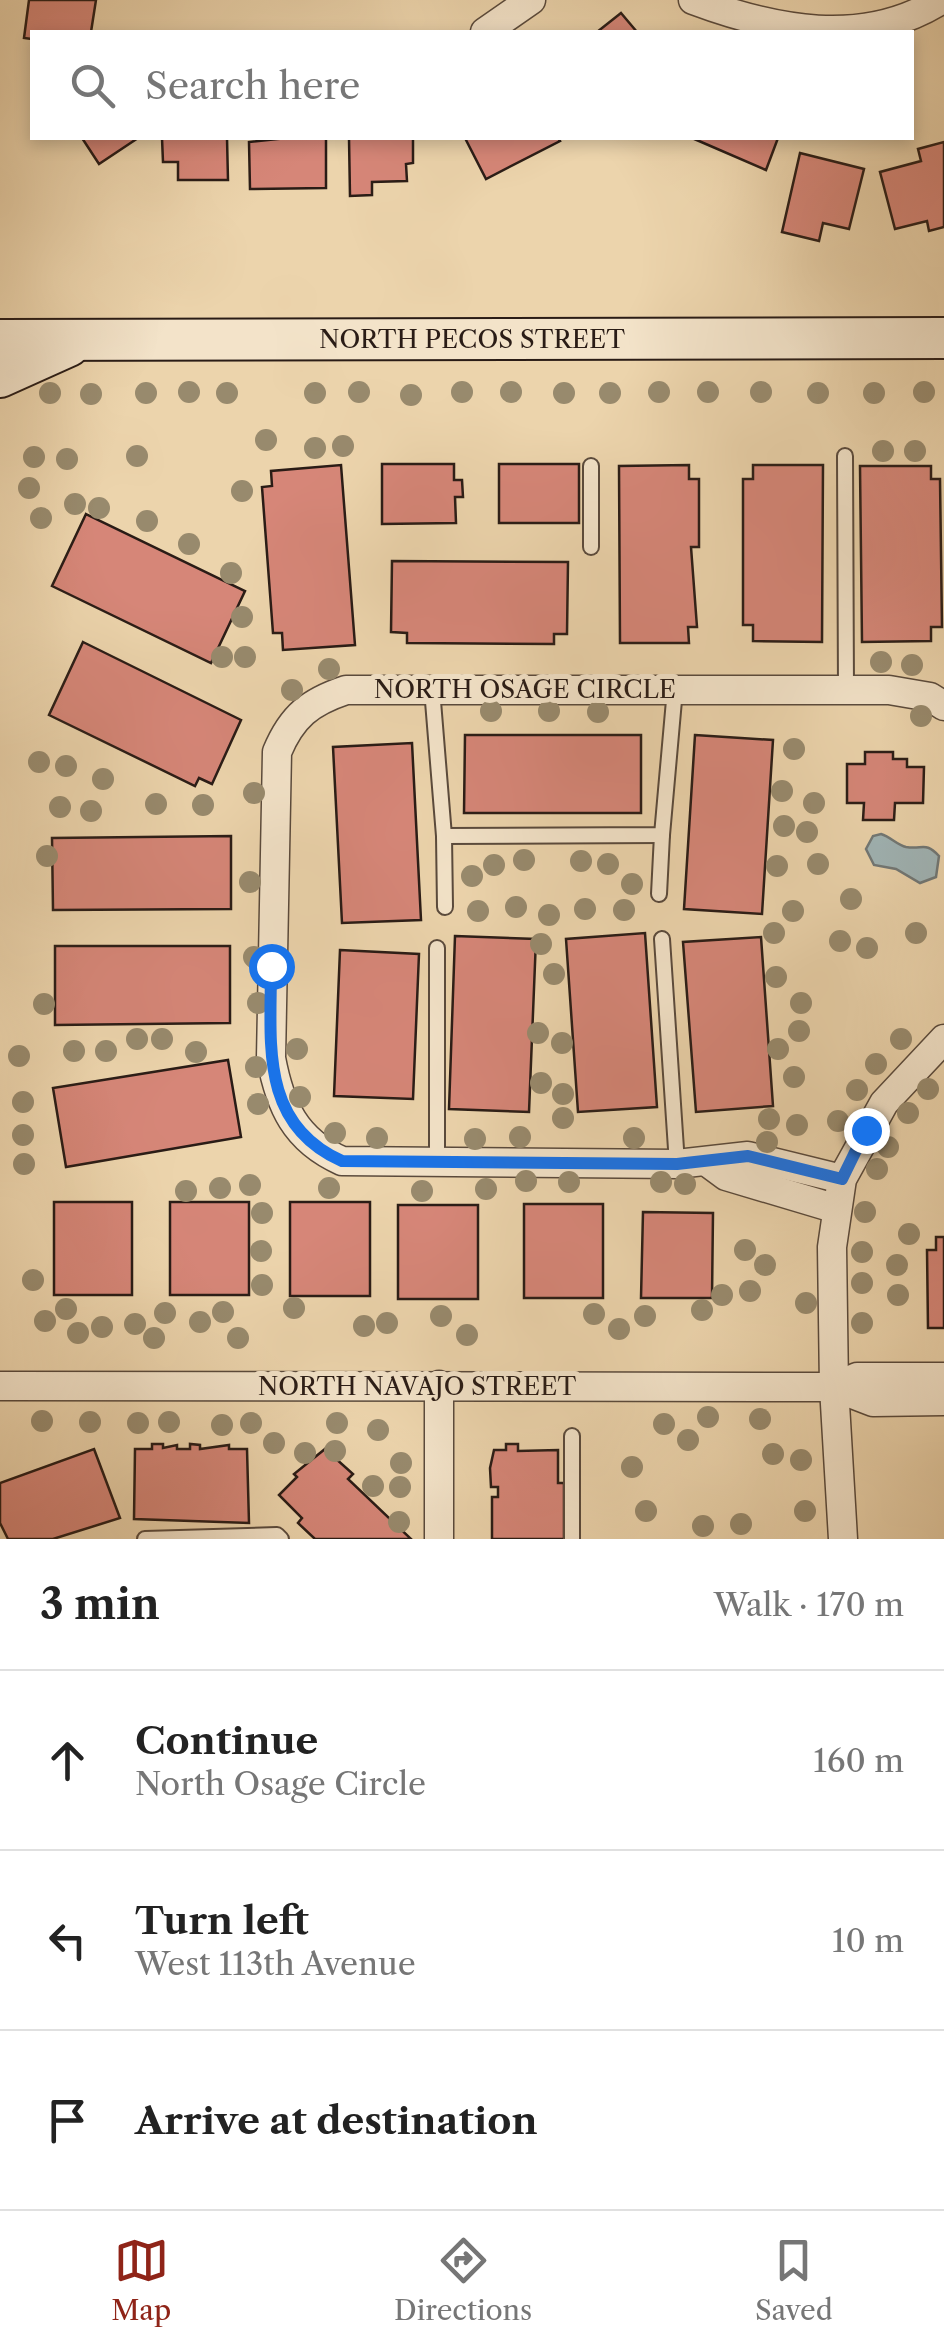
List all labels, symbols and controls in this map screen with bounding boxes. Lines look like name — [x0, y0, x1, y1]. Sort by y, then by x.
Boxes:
search box — [30, 30, 914, 140]
icon: search — [65, 58, 120, 113]
text: Search here — [145, 62, 360, 109]
street label: NORTH PECOS STREET — [319, 324, 625, 355]
street label: NORTH OSAGE CIRCLE — [374, 674, 676, 705]
route start — [249, 944, 295, 990]
route end — [844, 1108, 890, 1154]
street label: NORTH NAVAJO STREET — [258, 1371, 577, 1402]
text: 3 min — [40, 1578, 160, 1630]
text: Walk · 170 m — [714, 1585, 904, 1624]
text: Continue — [135, 1717, 318, 1764]
icon: ahead — [40, 1733, 95, 1788]
text: 160 m — [813, 1741, 904, 1780]
text: North Osage Circle — [135, 1764, 426, 1803]
text: Turn left — [135, 1897, 309, 1944]
icon: left — [40, 1913, 95, 1968]
text: 10 m — [832, 1921, 904, 1960]
text: West 113th Avenue — [135, 1944, 416, 1983]
icon: arrive — [40, 2093, 95, 2148]
text: Arrive at destination — [135, 2097, 538, 2144]
tab: Map — [111, 2233, 171, 2327]
tab: Directions — [394, 2233, 532, 2327]
tab: Saved — [755, 2233, 833, 2327]

